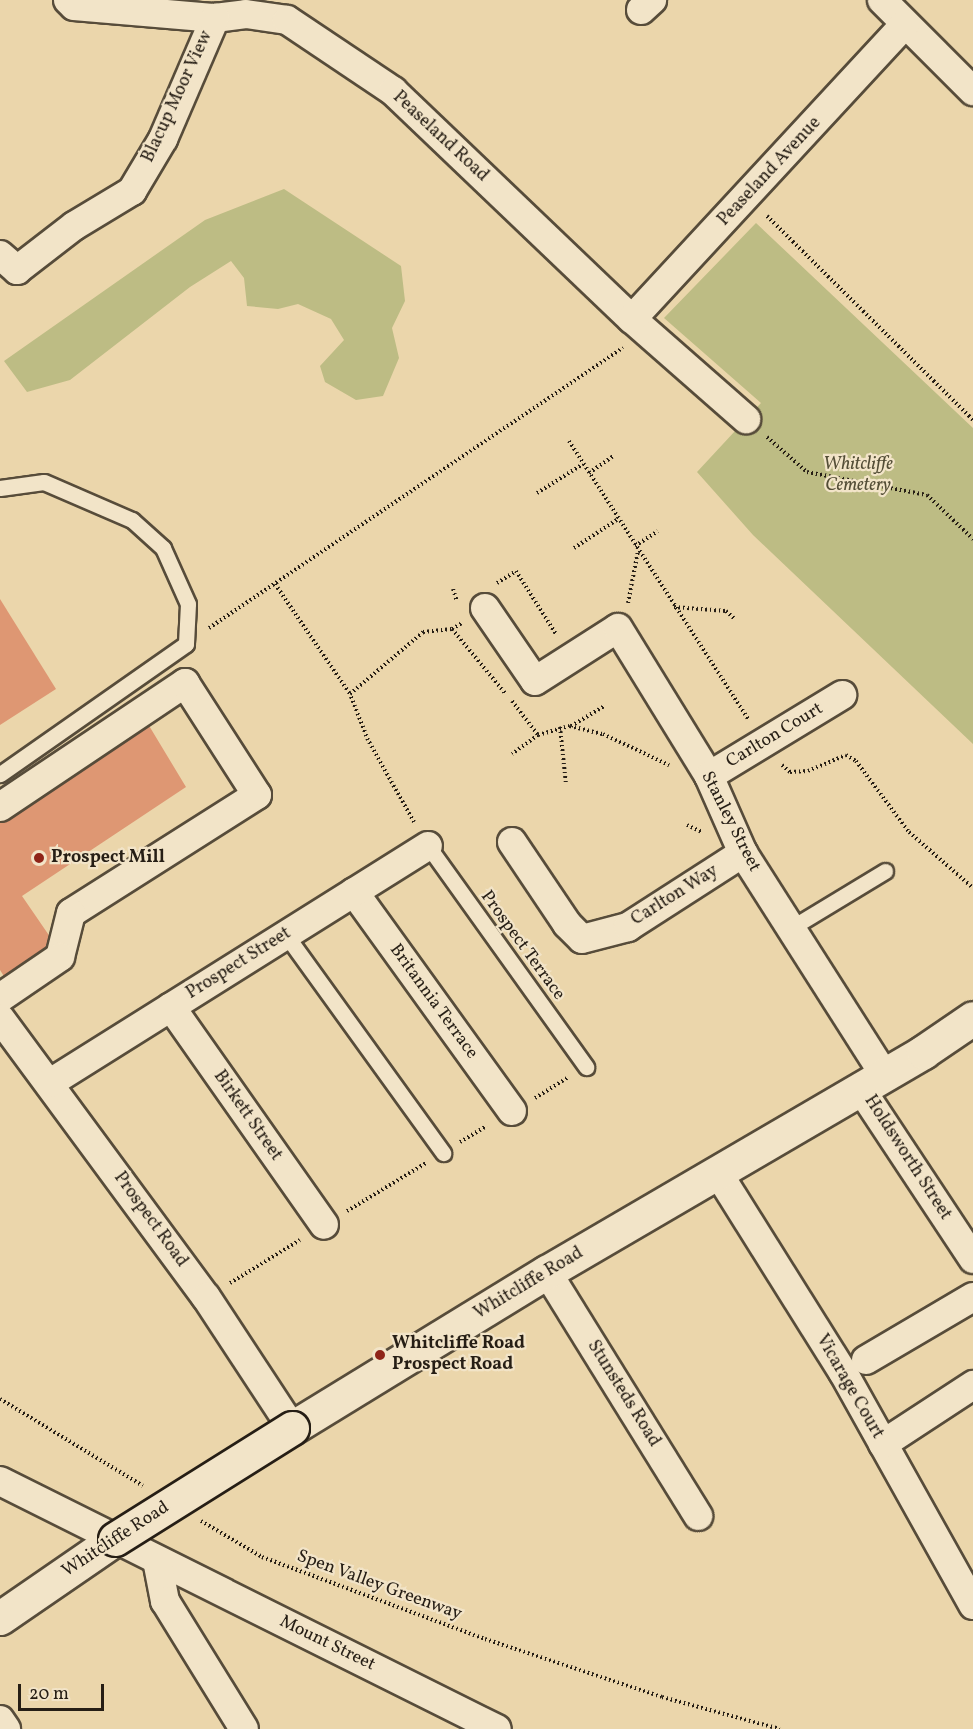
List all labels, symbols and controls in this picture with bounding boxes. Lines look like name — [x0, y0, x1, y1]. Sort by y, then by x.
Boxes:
street label: Blacup Moor View — [138, 27, 218, 167]
street label: Peaseland Road — [388, 87, 492, 187]
street label: Peaseland Avenue — [714, 113, 826, 231]
park label: Whitcliffe Cemetery — [823, 455, 893, 498]
street label: Carlton Court — [723, 699, 827, 773]
street label: Stanley Street — [695, 768, 765, 876]
place label: Prospect Mill — [51, 847, 165, 869]
marker: Prospect Mill — [32, 851, 46, 865]
street label: Carlton Way — [627, 861, 723, 931]
street label: Prospect Terrace — [475, 887, 569, 1005]
street label: Prospect Street — [183, 923, 295, 1005]
street label: Britannia Terrace — [384, 940, 482, 1064]
street label: Birkett Street — [208, 1067, 286, 1165]
street label: Holdsworth Street — [859, 1092, 955, 1224]
street label: Prospect Road — [108, 1168, 192, 1272]
street label: Whitcliffe Road — [471, 1243, 587, 1325]
street label: Vicarage Court — [810, 1331, 888, 1443]
place label: Whitcliffe Road Prospect Road — [392, 1334, 525, 1376]
street label: Stunsteds Road — [582, 1337, 664, 1451]
marker: Whitcliffe Road Prospect Road — [373, 1348, 387, 1362]
street label: Whitcliffe Road — [58, 1497, 174, 1583]
street label: Spen Valley Greenway — [293, 1546, 465, 1626]
street label: Mount Street — [276, 1612, 378, 1676]
scale bar — [21, 1672, 106, 1710]
text: 20 m — [29, 1682, 69, 1707]

